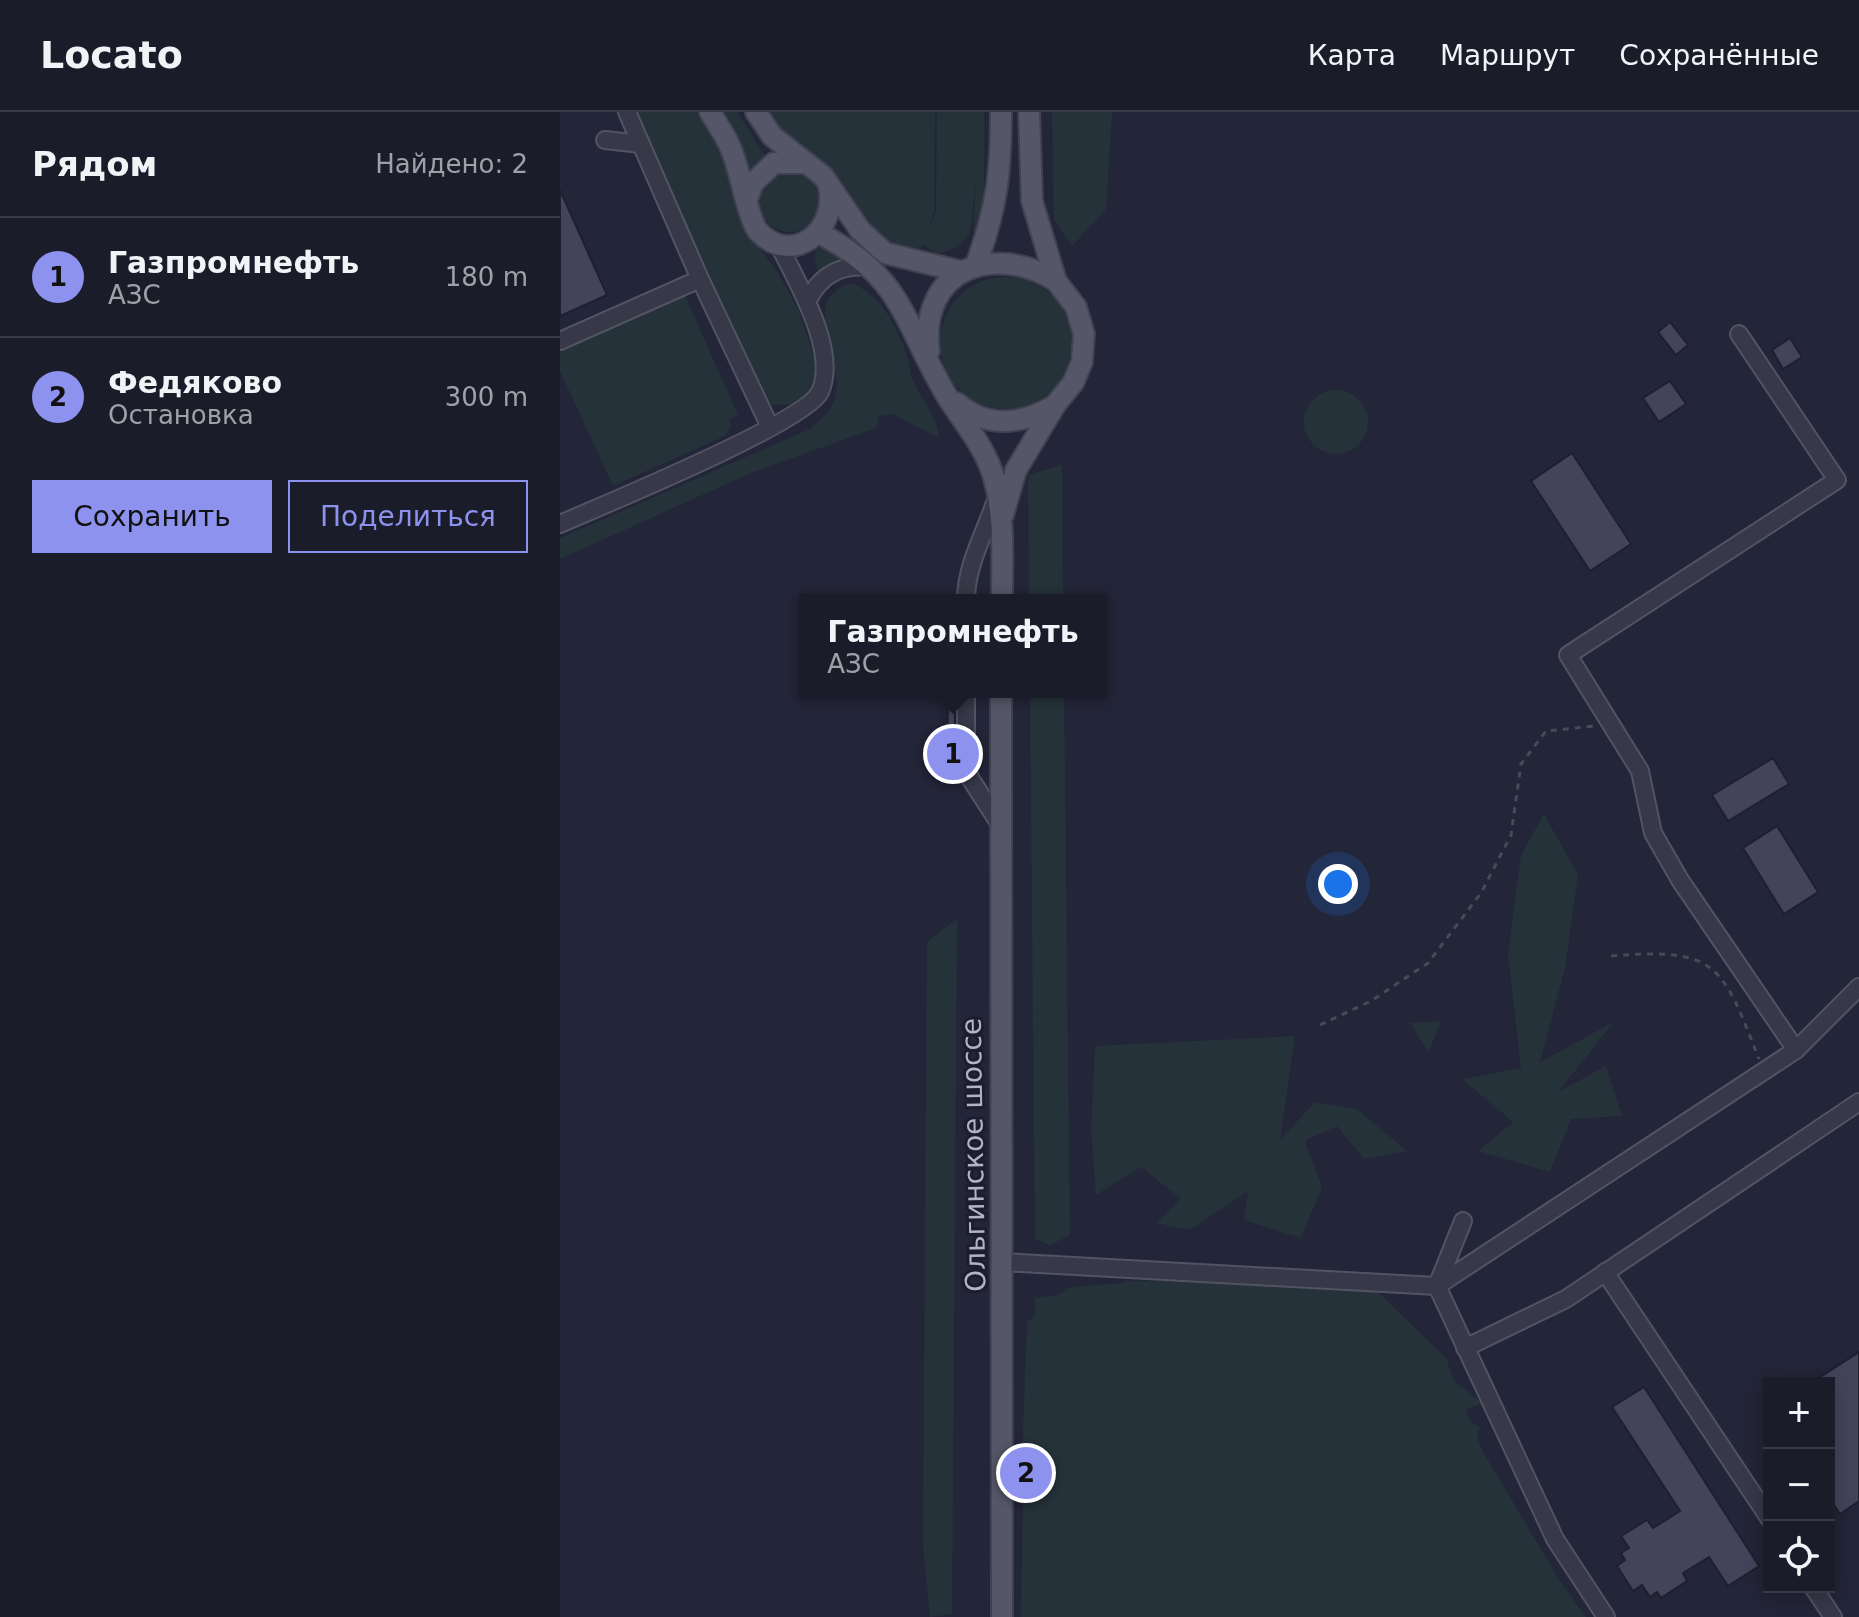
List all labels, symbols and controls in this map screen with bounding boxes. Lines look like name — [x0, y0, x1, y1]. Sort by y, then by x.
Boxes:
text: Locato — [40, 33, 183, 77]
text: Карта — [1308, 39, 1396, 72]
text: Маршрут — [1440, 39, 1575, 72]
text: Сохранённые — [1619, 39, 1819, 72]
text: Рядом — [32, 144, 157, 184]
text: Найдено: 2 — [375, 149, 528, 179]
text: Газпромнефть — [108, 245, 359, 280]
text: 1 — [49, 262, 67, 292]
text: 180 m — [445, 262, 528, 292]
text: АЗС — [108, 280, 161, 310]
text: Федяково — [108, 365, 282, 400]
text: 2 — [49, 382, 67, 412]
text: 300 m — [445, 382, 528, 412]
text: Остановка — [108, 400, 254, 430]
button: Сохранить — [32, 480, 272, 553]
button: Поделиться — [288, 480, 528, 553]
popup — [799, 594, 1107, 698]
text: Газпромнефть — [827, 614, 1079, 649]
text: АЗС — [827, 649, 880, 679]
pin: 1 — [927, 724, 979, 784]
your location — [1318, 864, 1358, 904]
street label: Ольгинское шоссе — [955, 1018, 992, 1292]
map controls — [1763, 1377, 1835, 1593]
button: + — [1763, 1377, 1835, 1449]
pin: 2 — [1000, 1443, 1052, 1503]
button: − — [1763, 1449, 1835, 1521]
button: locate — [1763, 1521, 1835, 1593]

